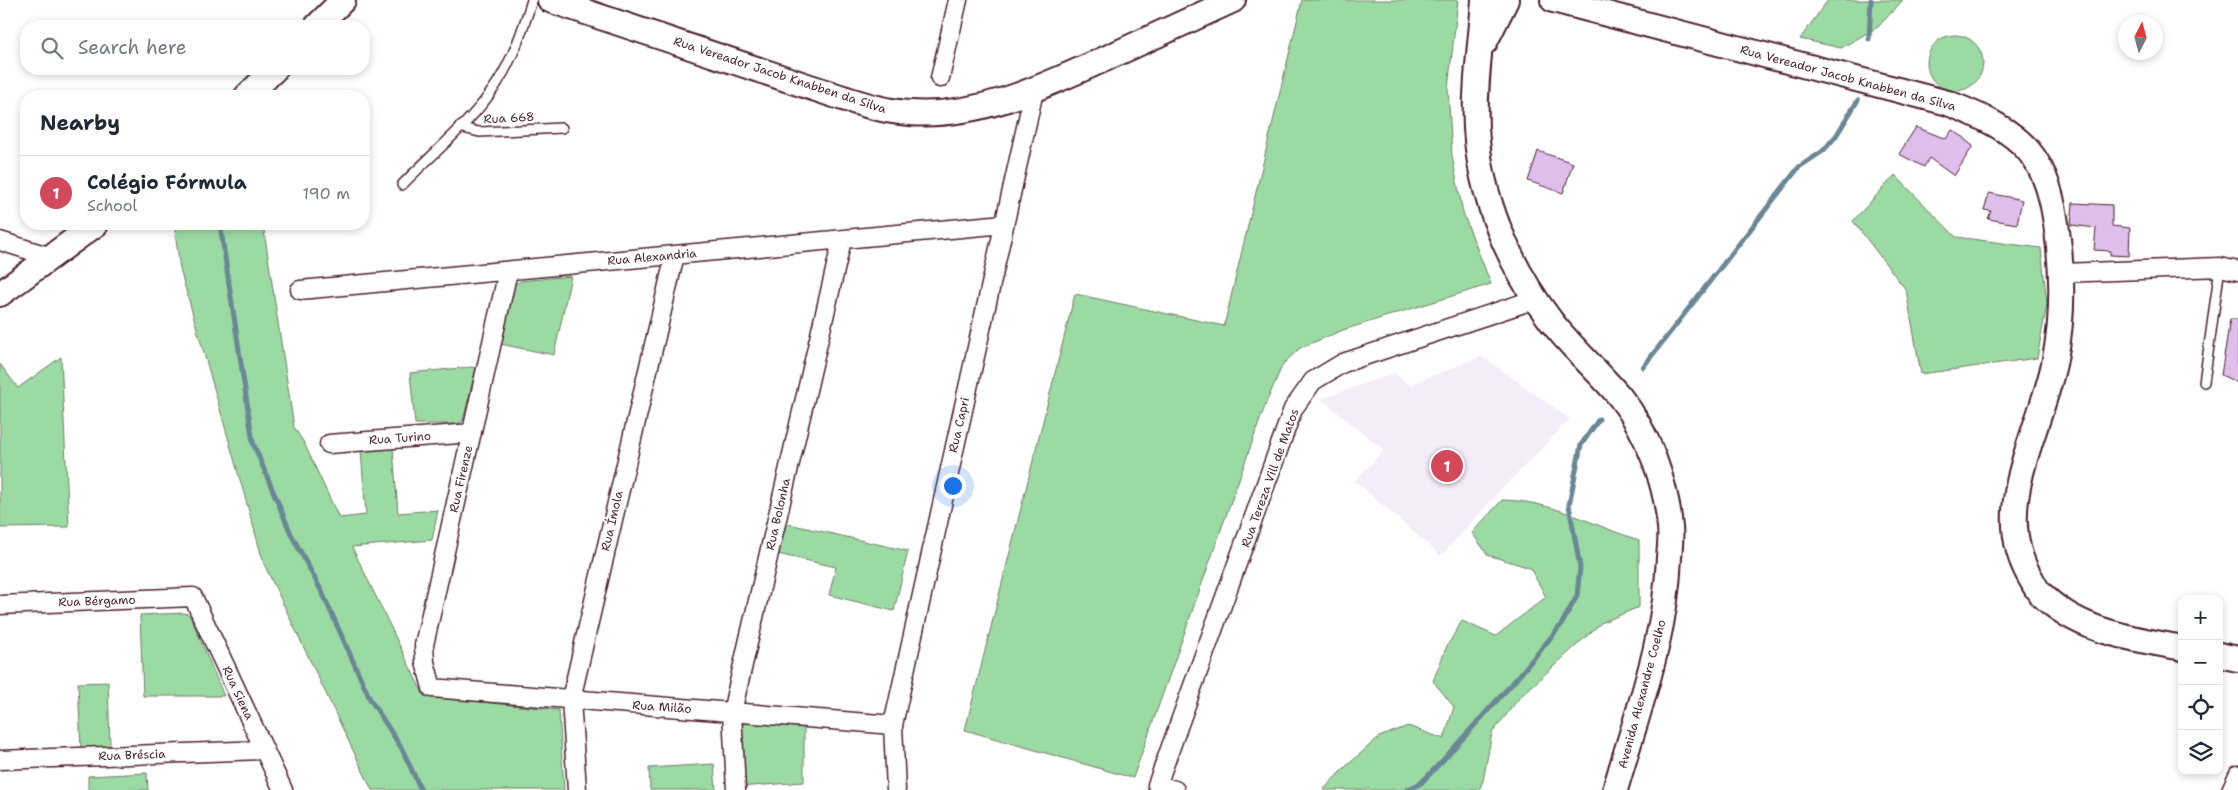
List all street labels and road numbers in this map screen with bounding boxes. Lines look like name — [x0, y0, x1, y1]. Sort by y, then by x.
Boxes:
street label: Rua Vereador Jacob Knabben da Silva — [672, 33, 889, 117]
street label: Rua Vereador Jacob Knabben da Silva — [1738, 41, 1958, 115]
street label: Rua 668 — [483, 109, 535, 127]
street label: Rua Alexandria — [607, 245, 698, 269]
street label: Rua Capri — [945, 396, 973, 454]
street label: Rua Tereza Vill de Matos — [1237, 406, 1303, 550]
street label: Rua Turino — [368, 428, 432, 448]
street label: Rua Firenze — [445, 444, 477, 514]
street label: Rua Bolonha — [762, 476, 794, 552]
street label: Rua Ímola — [597, 489, 627, 553]
street label: Rua Bérgamo — [58, 592, 136, 610]
street label: Avenida Alexandre Coelho — [1614, 618, 1670, 770]
street label: Rua Siena — [219, 663, 258, 723]
street label: Rua Milão — [632, 697, 692, 717]
street label: Rua Bréscia — [98, 746, 166, 764]

